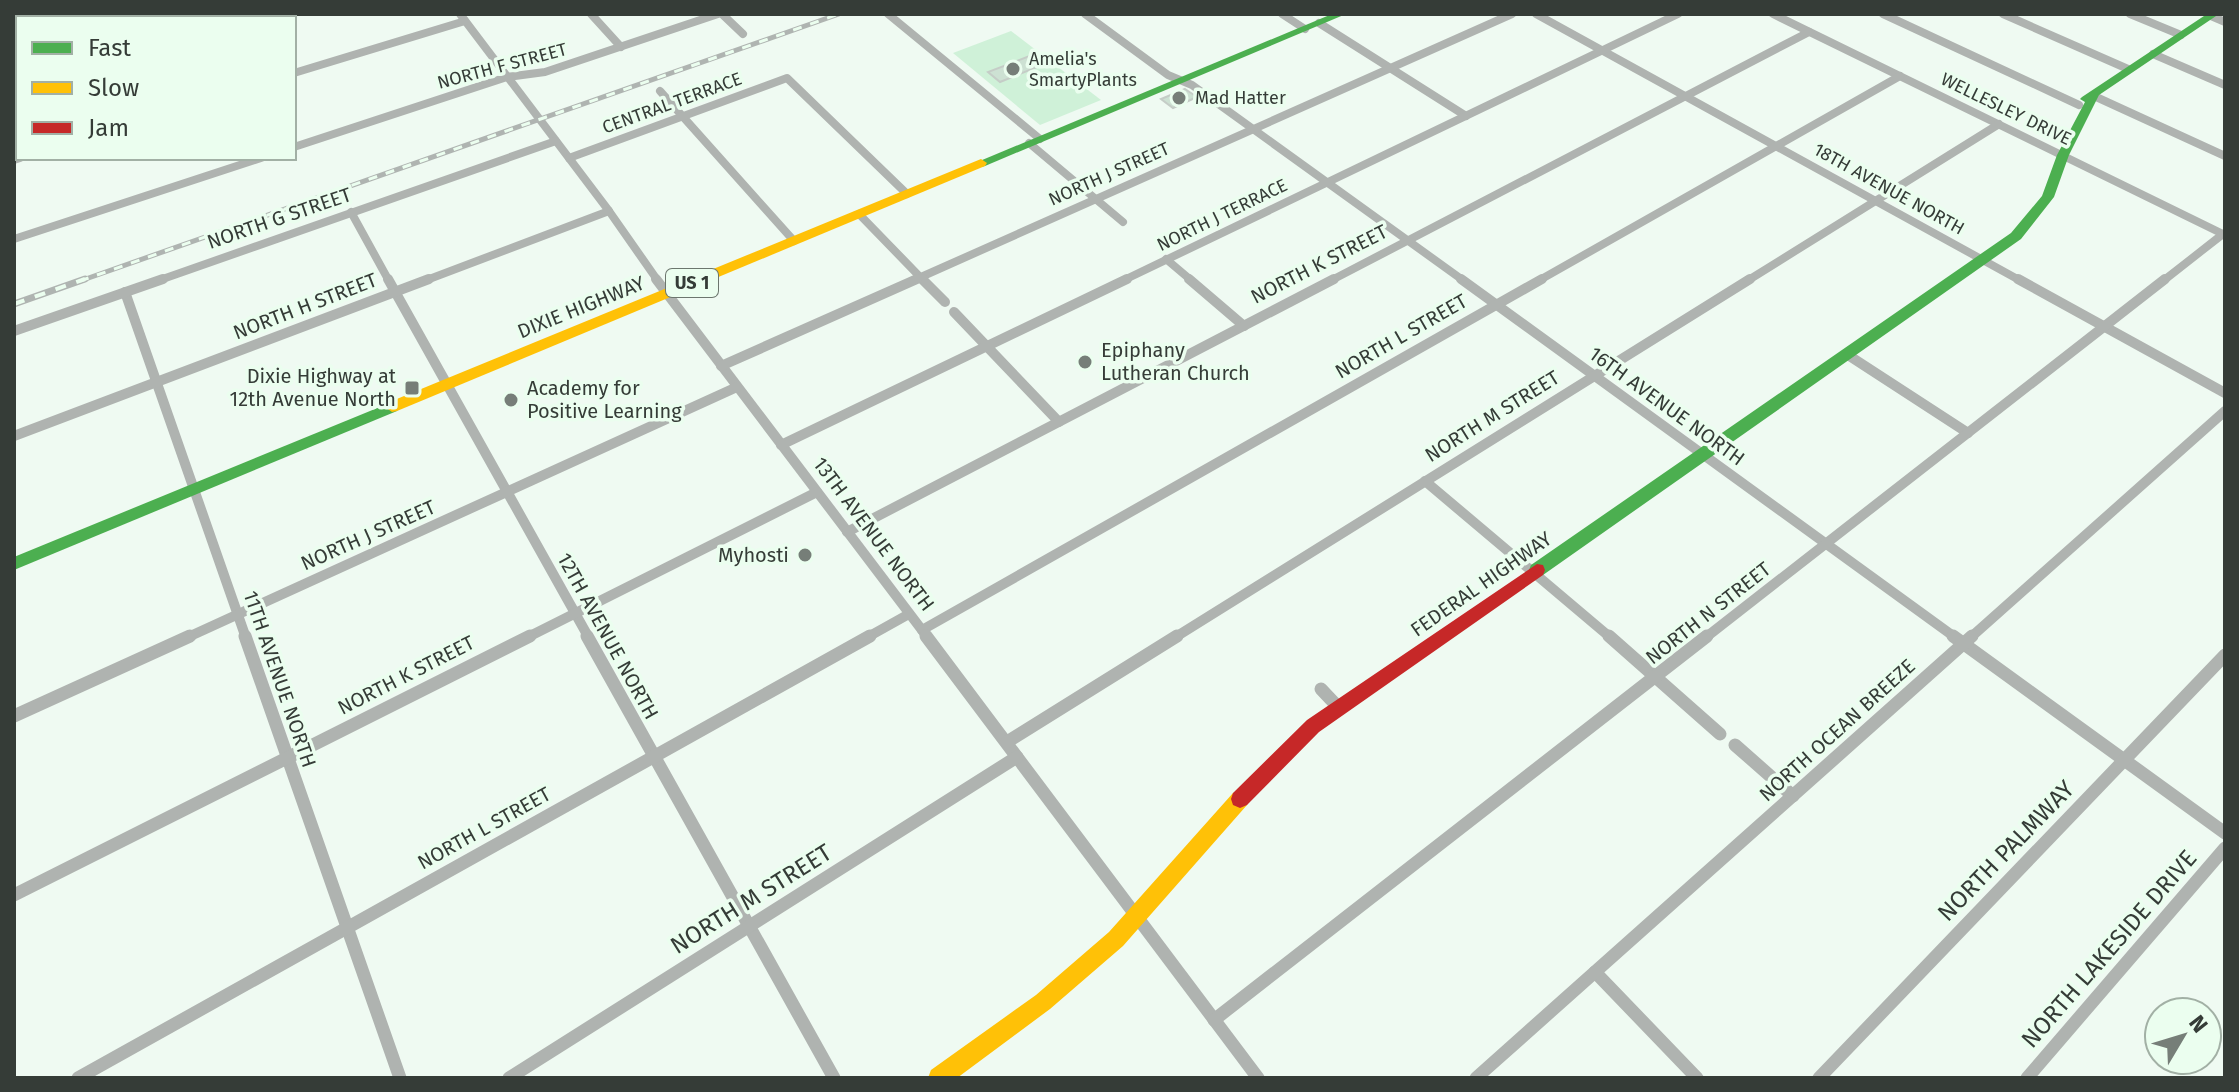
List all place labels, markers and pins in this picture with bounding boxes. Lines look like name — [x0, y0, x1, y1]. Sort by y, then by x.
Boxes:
place label: Amelia's SmartyPlants — [1029, 48, 1137, 91]
marker: Amelia's SmartyPlants — [1004, 60, 1022, 78]
place label: Mad Hatter — [1195, 87, 1286, 109]
marker: Mad Hatter — [1170, 89, 1188, 107]
place label: Epiphany Lutheran Church — [1101, 338, 1250, 385]
marker: Epiphany Lutheran Church — [1076, 353, 1094, 371]
place label: Dixie Highway at 12th Avenue North — [230, 364, 397, 411]
place label: Academy for Positive Learning — [527, 376, 682, 423]
marker: Dixie Highway at 12th Avenue North — [403, 379, 421, 397]
marker: Academy for Positive Learning — [502, 391, 520, 409]
place label: Myhosti — [718, 543, 789, 567]
marker: Myhosti — [796, 546, 814, 564]

